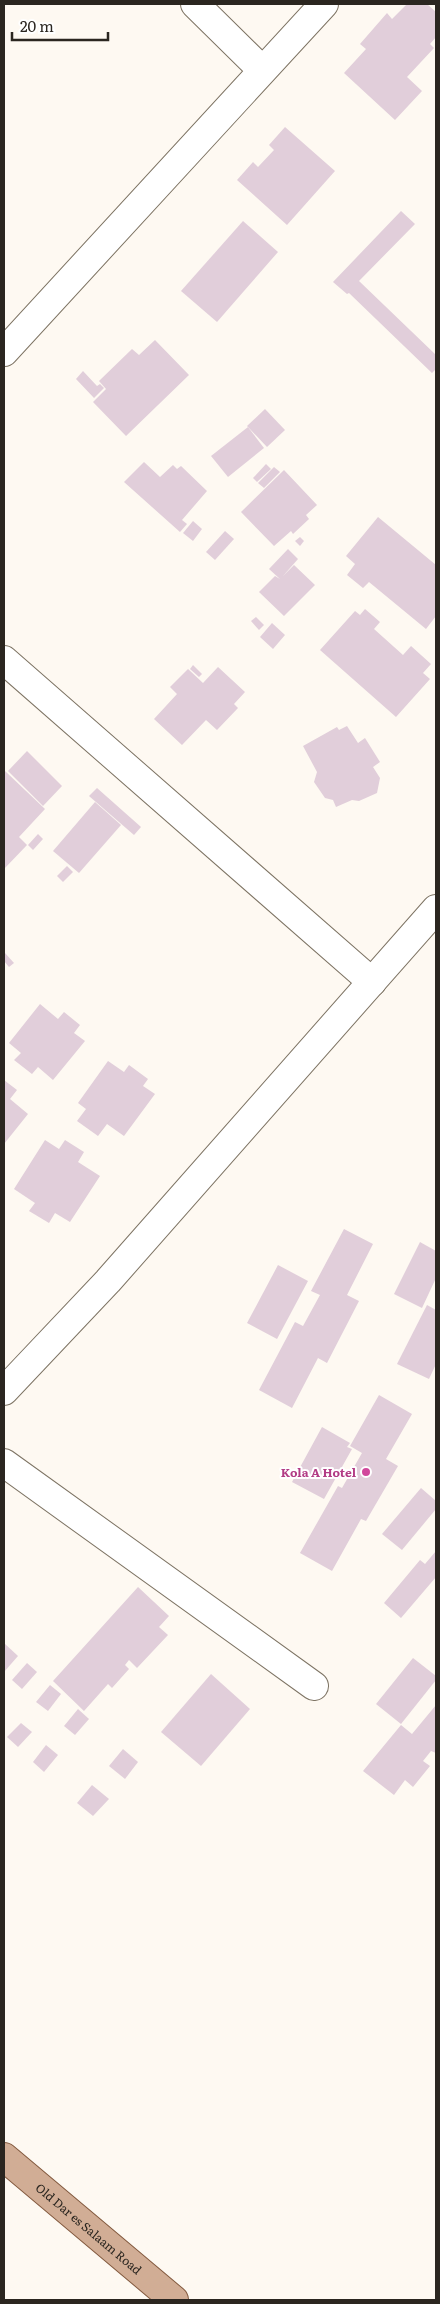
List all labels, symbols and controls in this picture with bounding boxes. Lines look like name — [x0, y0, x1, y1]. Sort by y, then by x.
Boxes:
scale bar — [12, 10, 109, 42]
text: 20 m — [20, 14, 54, 37]
place label: Kola A Hotel — [281, 1463, 357, 1481]
marker: Kola A Hotel — [360, 1466, 372, 1478]
street label: Old Dar es Salaam Road — [32, 2178, 146, 2279]

